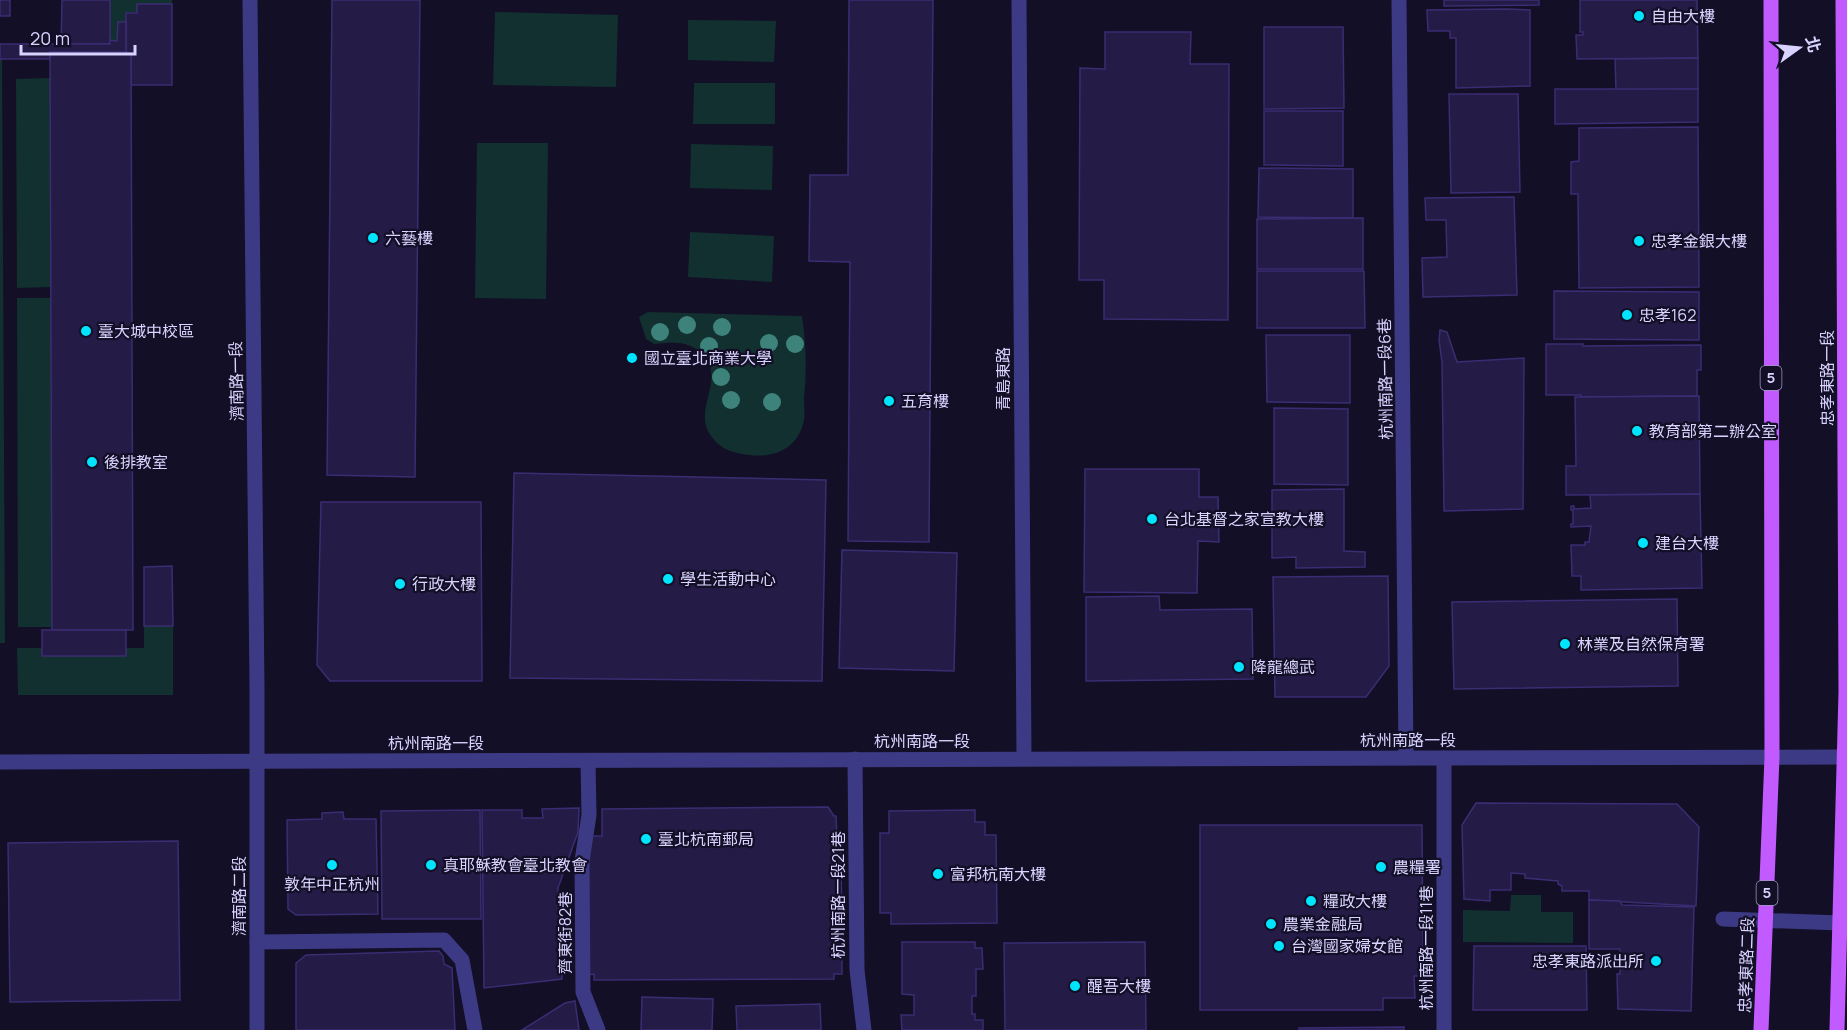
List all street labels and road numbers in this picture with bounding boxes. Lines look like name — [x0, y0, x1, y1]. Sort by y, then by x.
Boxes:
street label: 杭州南路一段6巷 — [1373, 318, 1397, 440]
street label: 忠孝東路一段 — [1816, 330, 1838, 426]
street label: 濟南路一段 — [224, 341, 248, 421]
street label: 青島東路 — [992, 347, 1014, 411]
road number: 5 — [1760, 366, 1782, 390]
street label: 杭州南路一段 — [1360, 729, 1456, 751]
street label: 杭州南路一段 — [874, 730, 970, 752]
street label: 杭州南路一段 — [388, 732, 484, 754]
street label: 杭州南路一段21巷 — [827, 831, 849, 959]
street label: 濟南路二段 — [228, 856, 250, 936]
road number: 5 — [1756, 881, 1778, 905]
street label: 杭州南路一段11巷 — [1415, 886, 1437, 1010]
street label: 齊東街82巷 — [554, 892, 576, 974]
street label: 忠孝東路二段 — [1733, 917, 1759, 1013]

